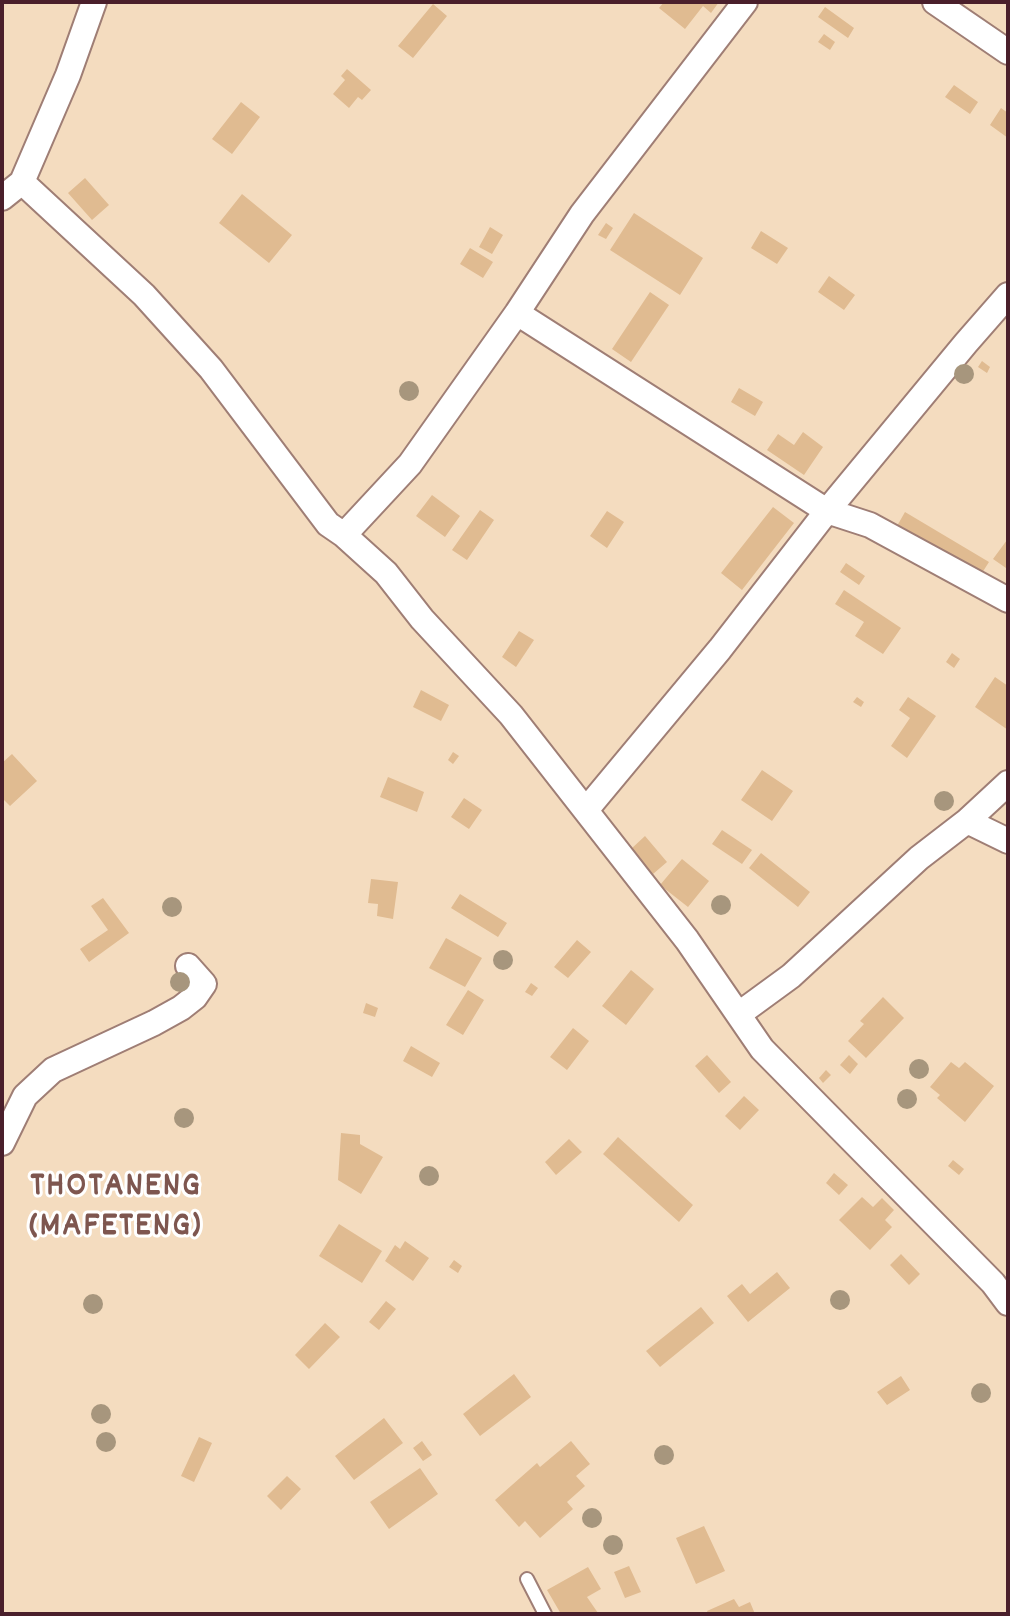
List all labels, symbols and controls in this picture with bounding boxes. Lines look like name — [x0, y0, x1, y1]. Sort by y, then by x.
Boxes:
district label: THOTANENG (MAFETENG) — [31, 1168, 201, 1250]

